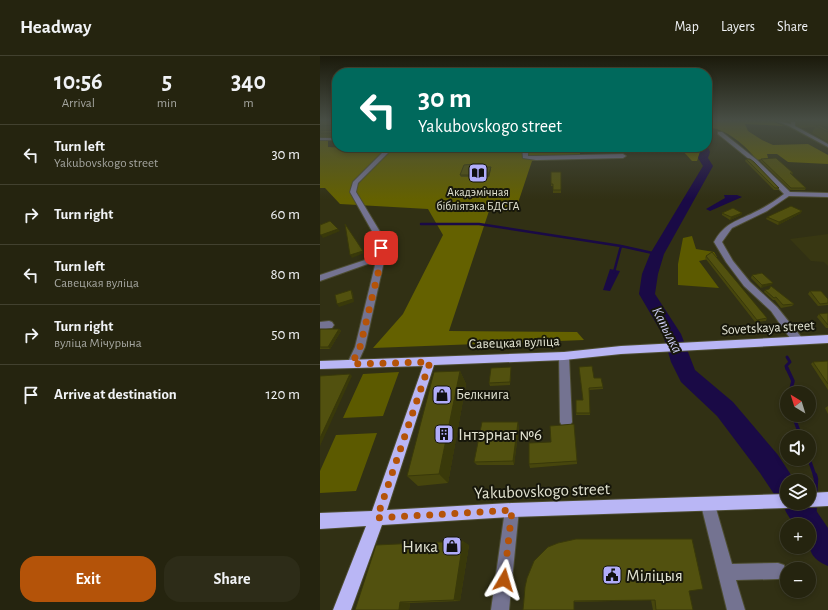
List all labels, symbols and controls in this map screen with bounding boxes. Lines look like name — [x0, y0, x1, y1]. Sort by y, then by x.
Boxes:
text: Headway — [20, 18, 91, 37]
text: Map — [674, 20, 699, 34]
text: Layers — [721, 20, 755, 34]
text: Share — [777, 20, 808, 34]
text: 10:56 — [54, 70, 103, 94]
text: 5 — [162, 70, 172, 94]
text: 340 — [231, 70, 266, 94]
icon: left — [352, 84, 404, 136]
text: 30 m — [418, 85, 471, 113]
text: Arrival — [62, 97, 95, 110]
text: min — [157, 97, 177, 110]
text: m — [243, 97, 254, 110]
text: Yakubovskogo street — [418, 118, 562, 136]
text: Turn left — [54, 139, 105, 154]
icon: left — [20, 144, 42, 166]
text: 30 m — [271, 147, 300, 162]
text: Yakubovskogo street — [54, 157, 158, 170]
library icon: Акадэмічная бібліятэка БДСГА — [467, 162, 489, 184]
place label: Акадэмічная бібліятэка БДСГА — [437, 186, 519, 212]
icon: right — [20, 204, 42, 226]
text: Turn right — [54, 207, 113, 222]
text: 60 m — [271, 207, 300, 222]
pin — [364, 231, 398, 265]
icon: arrive — [370, 237, 392, 259]
text: Turn left — [54, 259, 105, 274]
icon: left — [20, 264, 42, 286]
text: 80 m — [270, 267, 300, 282]
text: Савецкая вуліца — [54, 277, 139, 290]
water label: Капылка — [649, 305, 685, 355]
text: Turn right — [54, 319, 113, 334]
street label: Sovetskaya street — [721, 319, 815, 337]
icon: right — [20, 324, 42, 346]
text: 50 m — [271, 327, 300, 342]
street label: Савецкая вуліца — [468, 334, 561, 352]
text: вуліца Мічурына — [54, 337, 142, 350]
icon: arrive — [20, 384, 42, 406]
shop icon: Белкнига — [431, 384, 453, 406]
north arrow — [780, 386, 816, 422]
map controls — [780, 386, 816, 598]
text: Arrive at destination — [54, 387, 177, 402]
text: 120 m — [266, 387, 300, 402]
place label: Белкнига — [456, 388, 510, 402]
building icon: Інтэрнат №6 — [433, 423, 455, 445]
place label: Інтэрнат №6 — [458, 426, 542, 443]
button: sound — [780, 430, 816, 466]
button: layers — [780, 474, 816, 510]
street label: Yakubovskogo street — [474, 480, 611, 502]
button: + — [780, 518, 816, 554]
shop icon: Ника — [441, 535, 463, 557]
place label: Ника — [402, 538, 438, 555]
button: Exit — [20, 556, 156, 602]
button: Share — [164, 556, 300, 602]
position arrow — [483, 559, 525, 601]
button: − — [780, 562, 816, 598]
public building icon: Міліцыя — [601, 564, 623, 586]
place label: Міліцыя — [626, 567, 683, 584]

